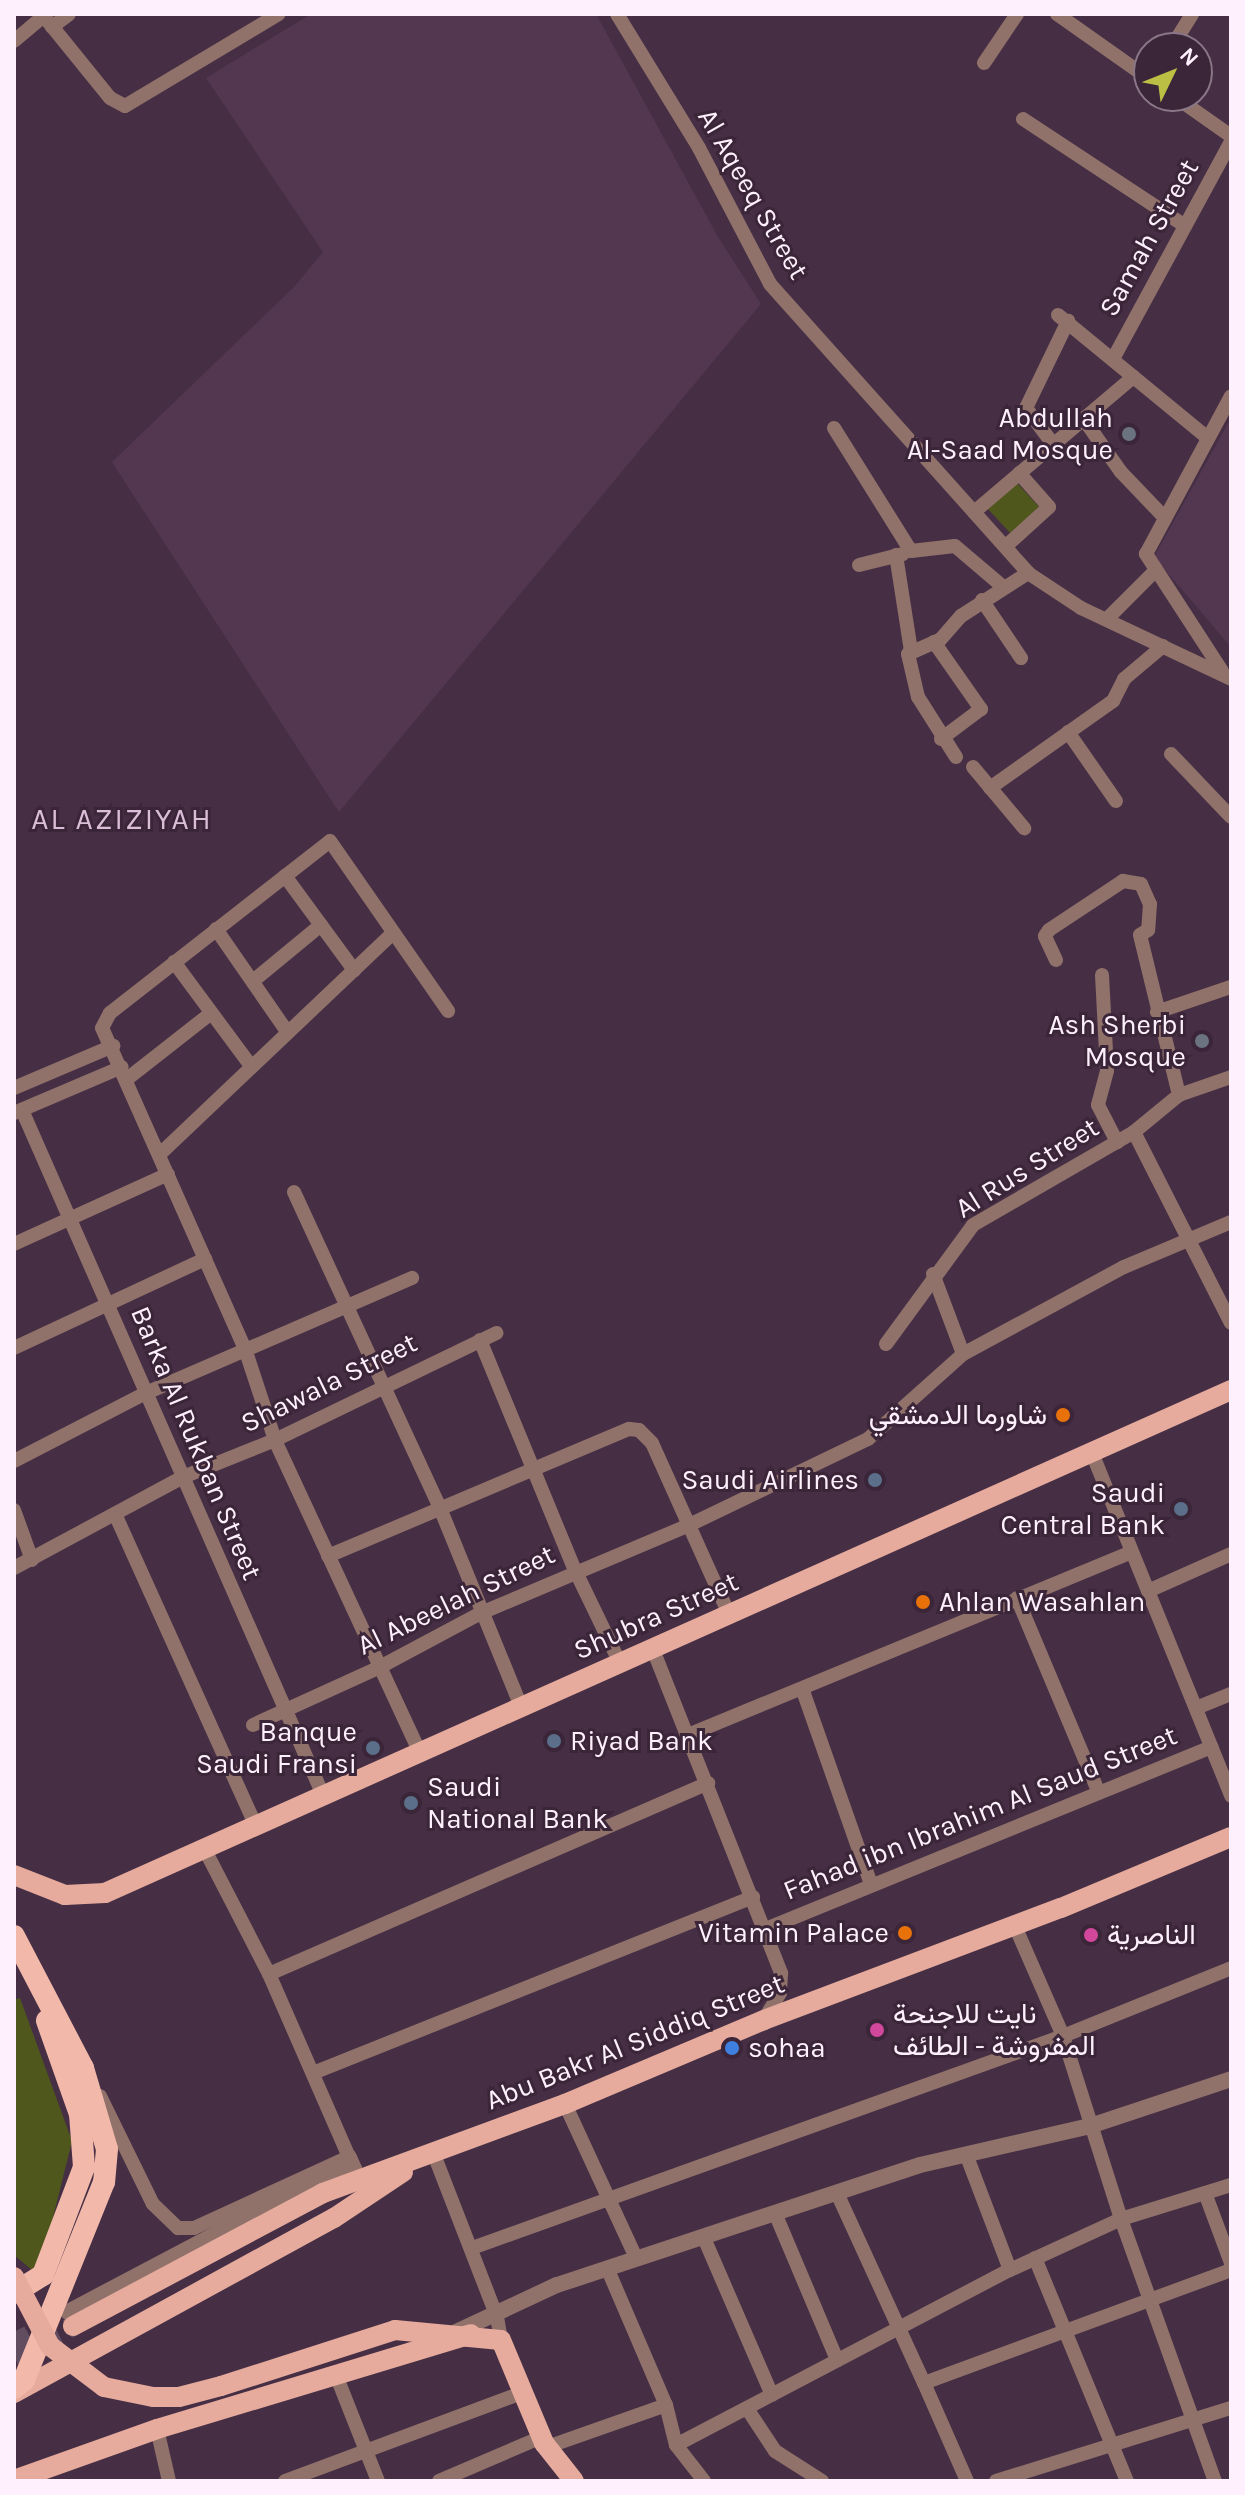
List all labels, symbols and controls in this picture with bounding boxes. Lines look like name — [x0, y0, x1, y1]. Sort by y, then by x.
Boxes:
north arrow — [1133, 32, 1213, 112]
text: N — [1174, 42, 1204, 72]
street label: Al Aqeeq Street — [691, 103, 815, 285]
street label: Samah Street — [1092, 154, 1206, 322]
place label: Abdullah Al-Saad Mosque — [907, 401, 1113, 467]
marker: Abdullah Al-Saad Mosque — [1120, 425, 1138, 443]
district label: AL AZIZIYAH — [31, 801, 213, 837]
place label: Ash Sherbi Mosque — [1048, 1008, 1186, 1074]
marker: Ash Sherbi Mosque — [1193, 1032, 1211, 1050]
street label: Al Rus Street — [949, 1111, 1105, 1225]
street label: Barka Al Rukban Street — [123, 1301, 269, 1585]
street label: Shawala Street — [235, 1326, 423, 1440]
place label: شاورما الدمشقي — [869, 1398, 1047, 1432]
marker: شاورما الدمشقي — [1054, 1406, 1072, 1424]
place label: Saudi Airlines — [681, 1463, 859, 1497]
marker: Saudi Airlines — [866, 1471, 884, 1489]
place label: Saudi Central Bank — [1001, 1476, 1165, 1542]
marker: Saudi Central Bank — [1172, 1500, 1190, 1518]
street label: Al Abeelah Street — [352, 1538, 560, 1662]
street label: Shubra Street — [569, 1565, 743, 1667]
place label: Ahlan Wasahlan — [939, 1585, 1146, 1619]
marker: Ahlan Wasahlan — [914, 1593, 932, 1611]
place label: Banque Saudi Fransi — [196, 1715, 357, 1781]
street label: Fahad ibn Ibrahim Al Saud Street — [778, 1718, 1182, 1908]
place label: Riyad Bank — [570, 1724, 713, 1758]
marker: Riyad Bank — [545, 1732, 563, 1750]
marker: Banque Saudi Fransi — [364, 1739, 382, 1757]
place label: Saudi National Bank — [427, 1770, 608, 1836]
marker: Saudi National Bank — [402, 1794, 420, 1812]
place label: Vitamin Palace — [698, 1916, 889, 1950]
place label: الناصرية — [1107, 1918, 1196, 1952]
marker: Vitamin Palace — [896, 1924, 914, 1942]
marker: الناصرية — [1082, 1926, 1100, 1944]
street label: Abu Bakr Al Siddiq Street — [481, 1967, 789, 2117]
place label: نايت للاجنحة المفروشة - الطائف — [893, 1997, 1095, 2063]
marker: نايت للاجنحة المفروشة - الطائف — [868, 2021, 886, 2039]
place label: sohaa — [748, 2031, 826, 2065]
marker: sohaa — [723, 2039, 741, 2057]

